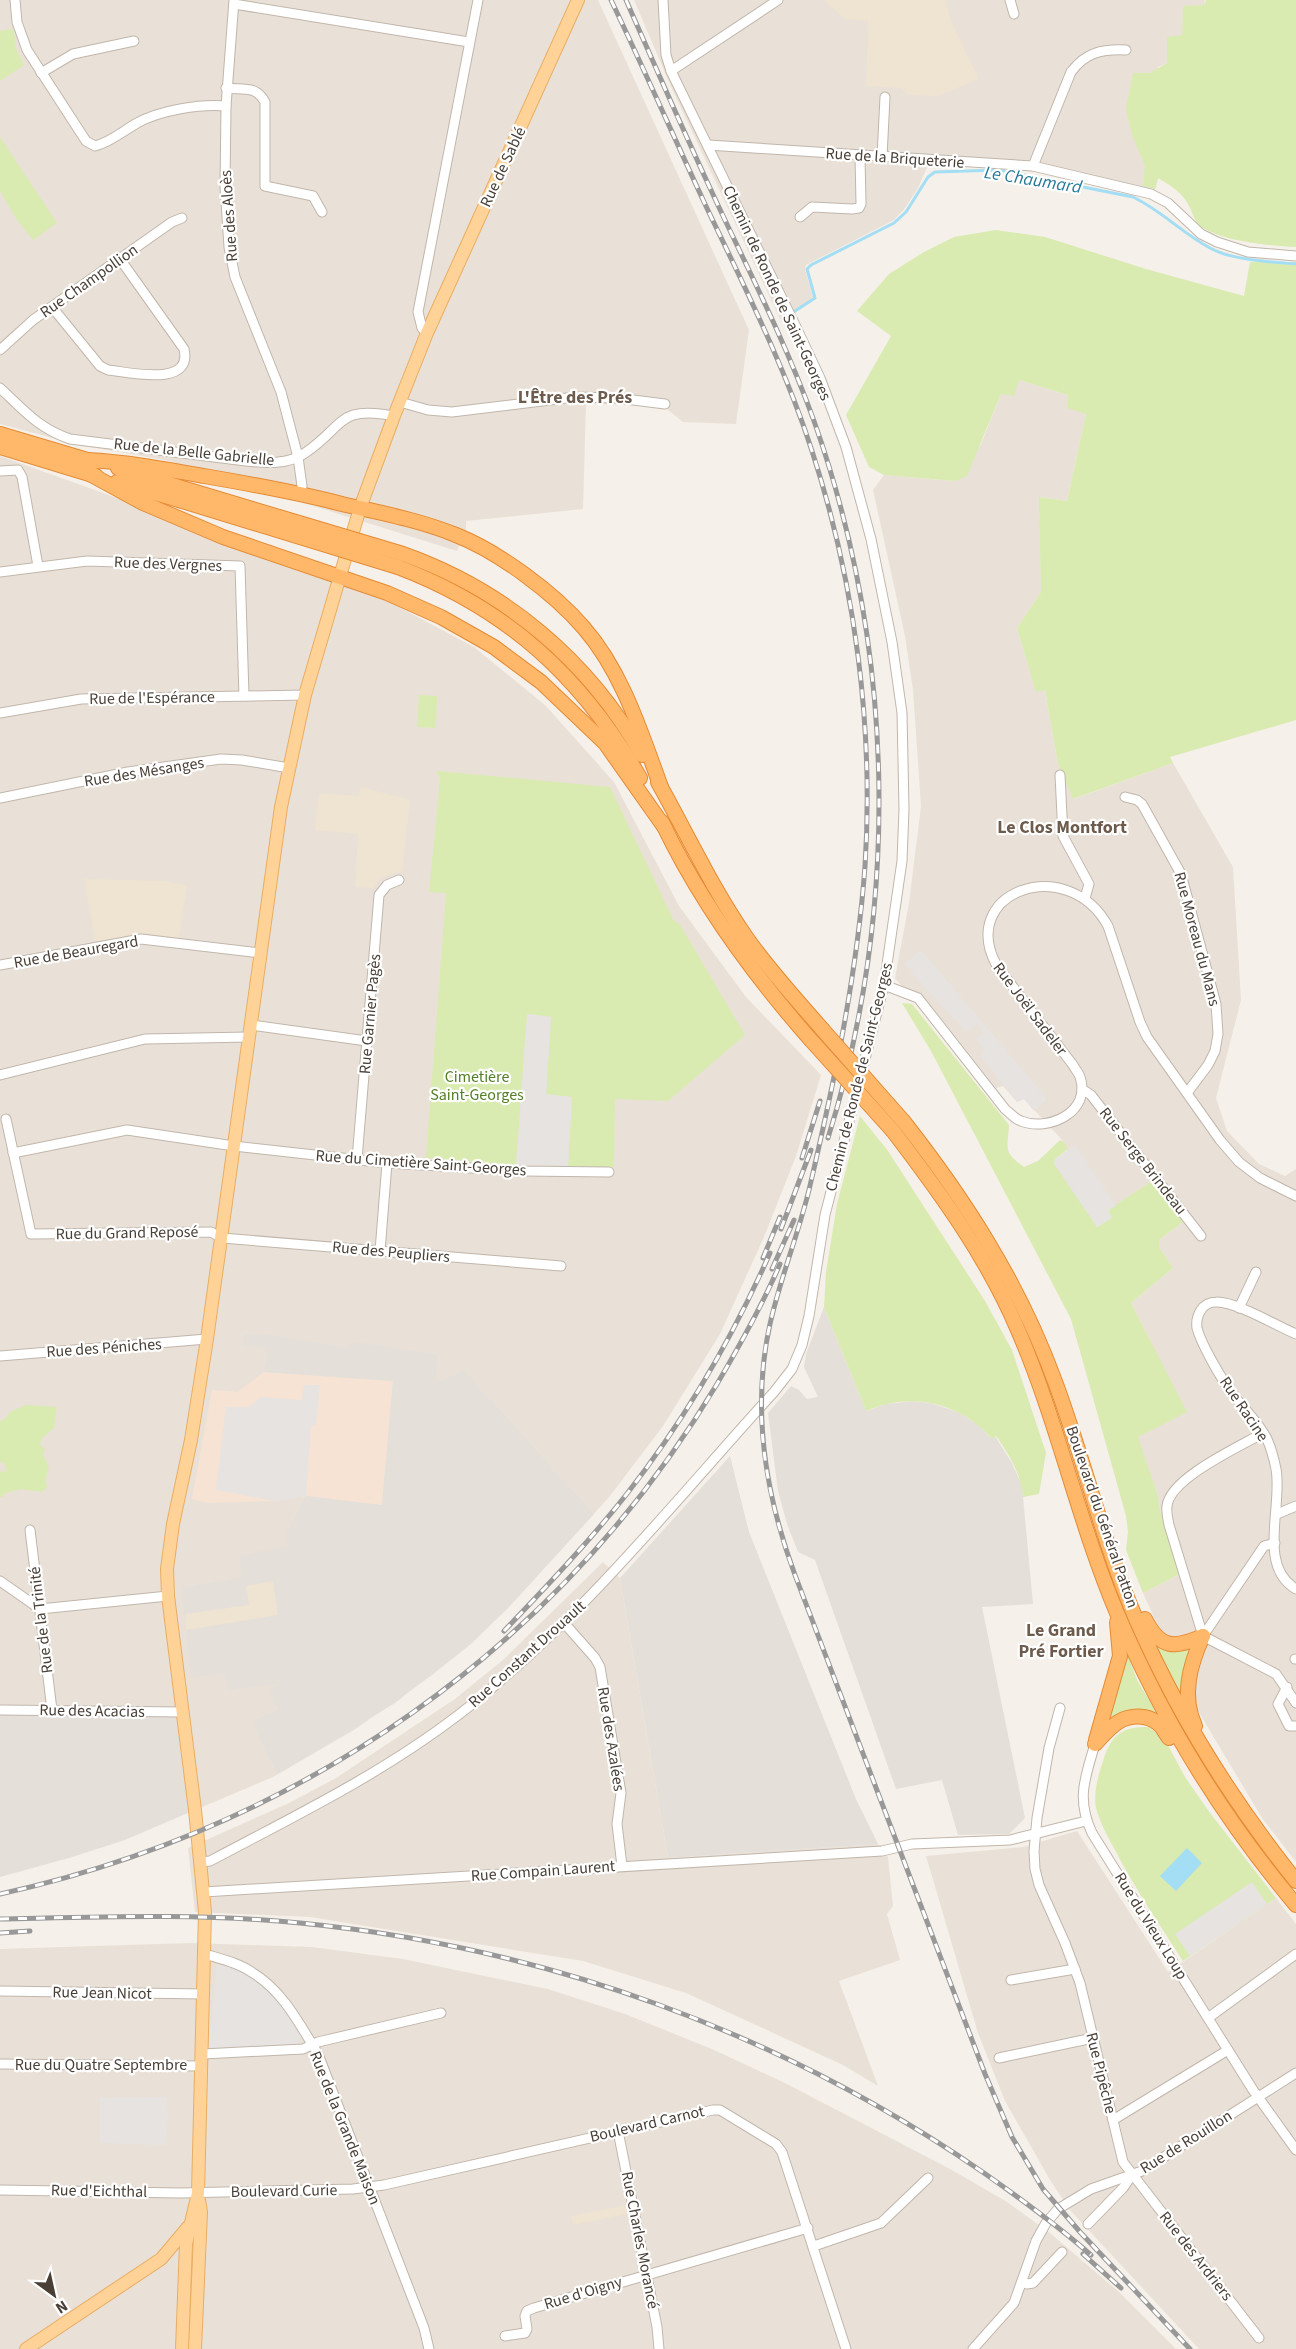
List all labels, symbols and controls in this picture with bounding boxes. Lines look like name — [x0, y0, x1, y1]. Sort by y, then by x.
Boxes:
street label: Rue de Sablé — [475, 123, 531, 211]
street label: Rue de la Briqueterie — [825, 142, 965, 174]
water label: Le Chaumard — [982, 160, 1084, 200]
street label: Rue des Aloès — [215, 169, 243, 263]
street label: Chemin de Ronde de Saint-Georges — [717, 182, 837, 404]
street label: Rue Champollion — [36, 239, 142, 323]
district label: L'Être des Prés — [518, 385, 632, 410]
street label: Rue de la Belle Gabrielle — [113, 433, 275, 471]
street label: Rue des Vergnes — [113, 551, 223, 577]
street label: Rue de l'Espérance — [89, 686, 215, 710]
street label: Rue des Mésanges — [82, 752, 206, 792]
district label: Le Clos Montfort — [997, 815, 1127, 840]
street label: Rue Moreau du Mans — [1168, 869, 1226, 1009]
street label: Rue de Beauregard — [12, 930, 140, 974]
street label: Rue Garnier Pagès — [354, 953, 386, 1075]
street label: Rue Joël Sadeler — [988, 958, 1073, 1060]
street label: Chemin de Ronde de Saint-Georges — [820, 960, 898, 1194]
park label: Cimetière Saint-Georges — [430, 1066, 524, 1106]
street label: Rue Serge Brindeau — [1094, 1103, 1192, 1219]
street label: Rue du Cimetière Saint-Georges — [315, 1145, 527, 1181]
street label: Rue du Grand Reposé — [55, 1221, 199, 1245]
street label: Rue des Peupliers — [331, 1236, 451, 1268]
street label: Rue des Péniches — [46, 1333, 163, 1363]
street label: Rue Racine — [1214, 1372, 1274, 1446]
street label: Boulevard du Général Patton — [1060, 1423, 1144, 1611]
street label: Rue de la Trinité — [24, 1565, 58, 1675]
street label: Rue Constant Drouault — [463, 1595, 591, 1713]
district label: Le Grand Pré Fortier — [1018, 1618, 1104, 1664]
street label: Rue des Azalées — [592, 1685, 630, 1793]
street label: Rue des Acacias — [39, 1699, 145, 1723]
street label: Rue Compain Laurent — [470, 1855, 617, 1887]
street label: Rue du Vieux Loup — [1109, 1868, 1193, 1984]
street label: Rue Jean Nicot — [52, 1981, 152, 2005]
street label: Rue Pipêche — [1080, 2030, 1122, 2116]
street label: Rue de la Grande Maison — [304, 2048, 386, 2208]
street label: Rue du Quatre Septembre — [15, 2054, 187, 2076]
street label: Boulevard Carnot — [588, 2100, 707, 2148]
street label: Rue de Rouillon — [1136, 2105, 1236, 2179]
street label: Rue Charles Morancé — [616, 2169, 664, 2311]
street label: Rue d'Eichthal — [51, 2179, 147, 2203]
street label: Boulevard Curie — [230, 2179, 338, 2203]
street label: Rue des Ardriers — [1154, 2207, 1238, 2306]
north arrow — [24, 2265, 84, 2325]
street label: Rue d'Oigny — [541, 2271, 625, 2315]
text: N — [51, 2295, 72, 2319]

